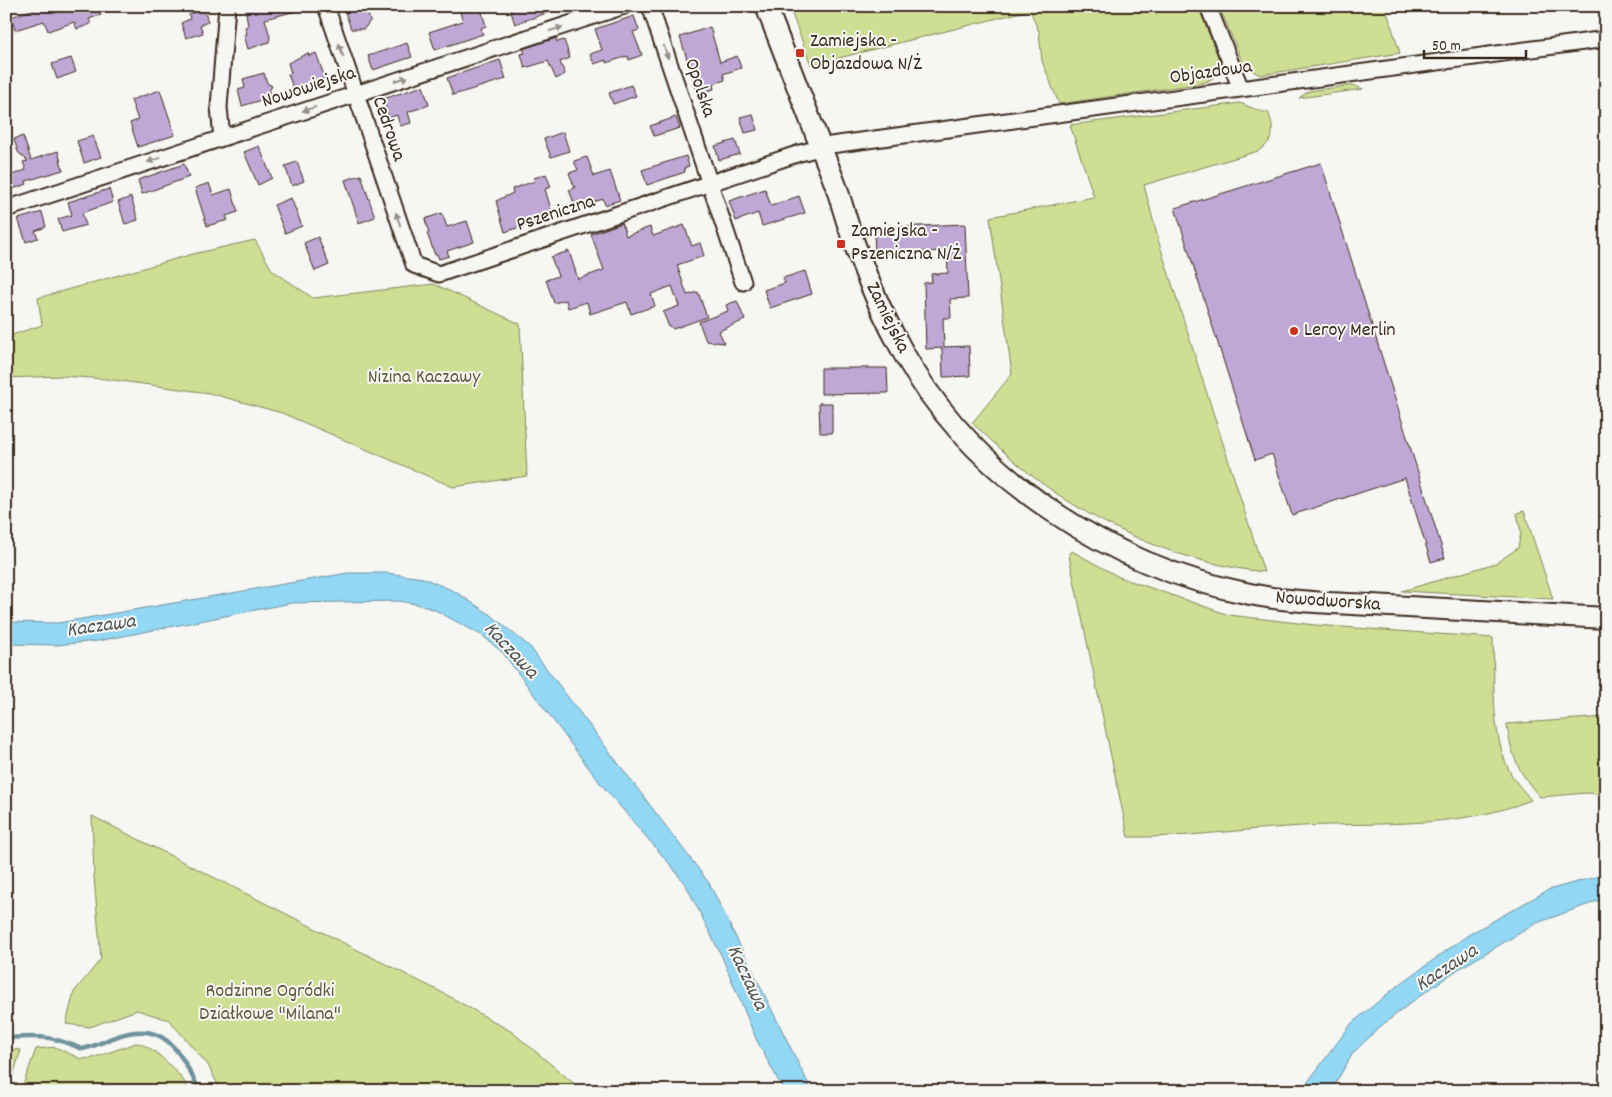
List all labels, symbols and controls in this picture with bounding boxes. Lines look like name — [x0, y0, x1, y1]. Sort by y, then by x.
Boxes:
one-way arrow — [548, 24, 563, 32]
place label: Zamiejska - Objazdowa N/Ż — [810, 28, 922, 79]
scale bar — [1424, 28, 1527, 60]
text: 50 m — [1432, 36, 1461, 58]
one-way arrow — [336, 42, 344, 57]
one-way arrow — [662, 45, 670, 60]
marker: Zamiejska - Objazdowa N/Ż — [794, 47, 806, 59]
street label: Objazdowa — [1168, 53, 1255, 93]
street label: Opolska — [676, 55, 722, 122]
street label: Nowowiejska — [258, 59, 360, 116]
one-way arrow — [394, 75, 409, 82]
street label: Cedrowa — [364, 93, 412, 166]
one-way arrow — [301, 106, 316, 114]
one-way arrow — [147, 157, 162, 165]
street label: Pszeniczna — [513, 188, 599, 240]
one-way arrow — [394, 211, 401, 226]
place label: Zamiejska - Pszeniczna N/Ż — [851, 218, 961, 269]
marker: Zamiejska - Pszeniczna N/Ż — [835, 238, 847, 250]
street label: Zamiejska — [858, 278, 916, 359]
place label: Leroy Merlin — [1304, 317, 1396, 345]
marker: Leroy Merlin — [1288, 325, 1300, 337]
park label: Nizina Kaczawy — [368, 364, 481, 392]
street label: Nowodworska — [1275, 584, 1382, 620]
water label: Kaczawa — [65, 607, 138, 647]
water label: Kaczawa — [475, 615, 545, 687]
water label: Kaczawa — [1410, 937, 1485, 1000]
water label: Kaczawa — [718, 940, 775, 1017]
park label: Rodzinne Ogródki Działkowe "Milana" — [199, 978, 341, 1029]

